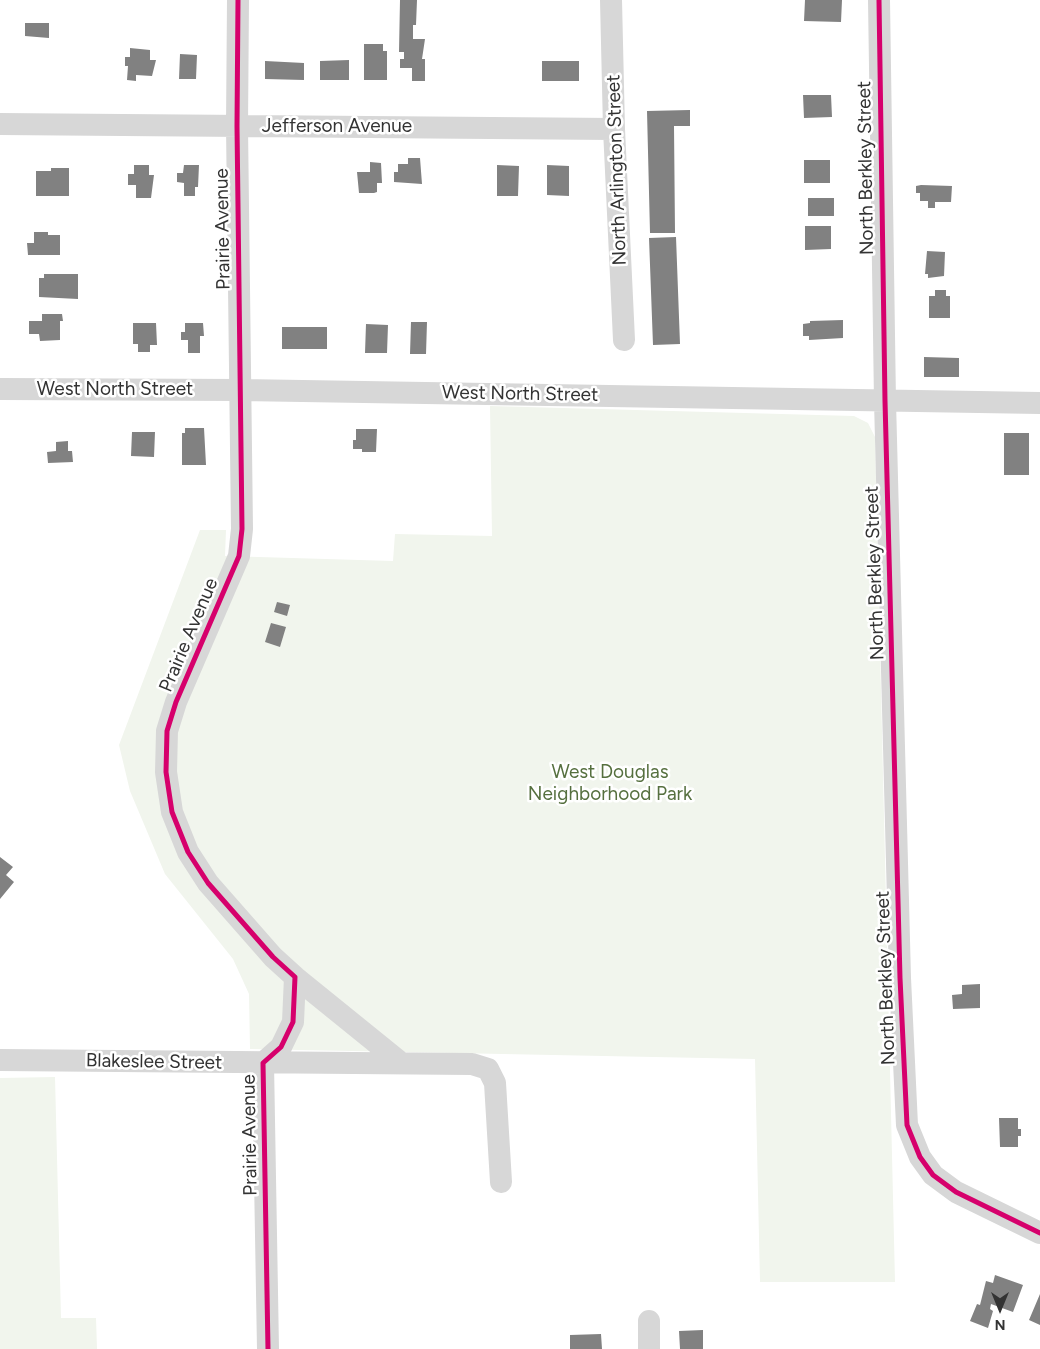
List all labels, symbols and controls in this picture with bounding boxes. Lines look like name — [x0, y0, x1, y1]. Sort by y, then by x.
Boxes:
street label: North Arlington Street — [602, 74, 632, 266]
street label: North Berkley Street — [853, 81, 879, 255]
street label: Jefferson Avenue — [262, 115, 412, 137]
street label: Prairie Avenue — [211, 168, 235, 290]
street label: West North Street — [37, 378, 193, 400]
street label: West North Street — [442, 381, 598, 407]
street label: North Berkley Street — [861, 485, 889, 661]
street label: Prairie Avenue — [155, 575, 223, 695]
park label: West Douglas Neighborhood Park — [528, 761, 692, 805]
street label: North Berkley Street — [872, 890, 900, 1066]
street label: Blakeslee Street — [86, 1049, 222, 1075]
street label: Prairie Avenue — [238, 1074, 262, 1196]
north arrow — [975, 1284, 1025, 1334]
text: N — [995, 1316, 1005, 1333]

